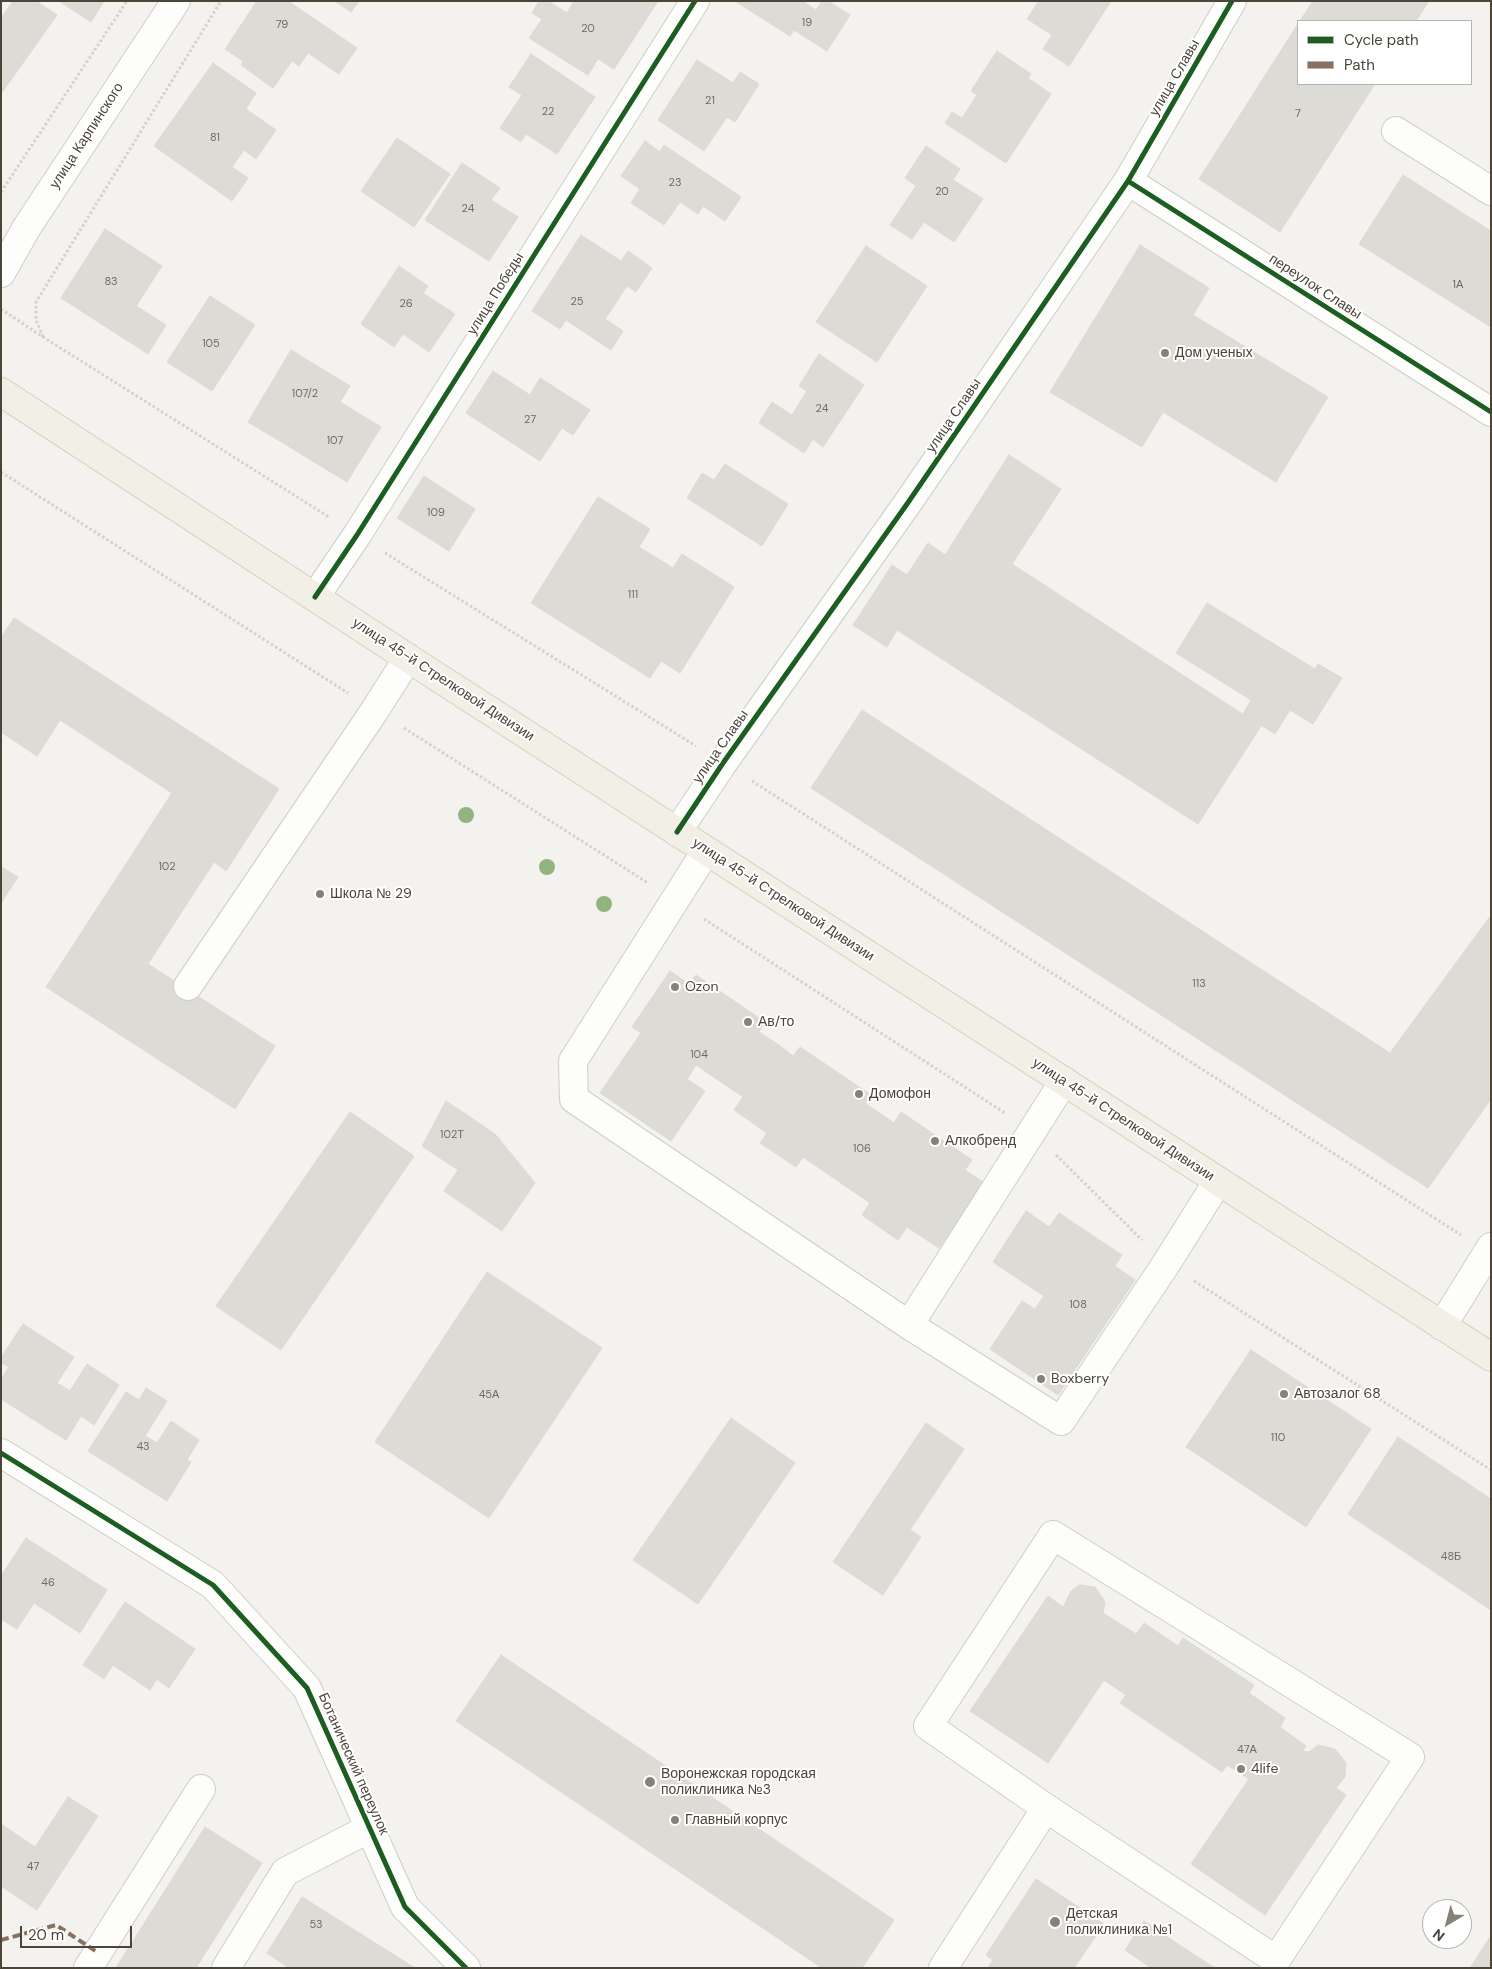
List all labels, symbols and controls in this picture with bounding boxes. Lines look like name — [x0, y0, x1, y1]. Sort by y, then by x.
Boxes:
house number: 19 — [802, 16, 812, 30]
house number: 79 — [276, 18, 288, 32]
legend — [1297, 20, 1472, 85]
house number: 20 — [581, 22, 595, 36]
text: Cycle path — [1344, 30, 1419, 50]
street label: улица Славы — [1146, 37, 1204, 119]
text: Path — [1344, 55, 1375, 75]
street label: улица Карпинского — [47, 80, 127, 192]
house number: 21 — [705, 94, 715, 108]
house number: 22 — [542, 105, 554, 119]
house number: 7 — [1295, 107, 1301, 121]
house number: 81 — [210, 131, 220, 145]
house number: 23 — [669, 176, 681, 190]
house number: 20 — [935, 185, 949, 199]
house number: 24 — [462, 202, 474, 216]
street label: улица Победы — [464, 250, 528, 338]
street label: переулок Славы — [1266, 251, 1364, 323]
house number: 83 — [104, 275, 118, 289]
house number: 1А — [1453, 278, 1463, 292]
house number: 25 — [570, 295, 584, 309]
house number: 26 — [399, 297, 413, 311]
house number: 105 — [202, 337, 220, 351]
place label: Дом ученых — [1175, 345, 1253, 361]
marker: Дом ученых — [1159, 347, 1171, 359]
street label: улица Славы — [923, 376, 985, 456]
house number: 107/2 — [292, 387, 318, 401]
house number: 24 — [816, 402, 828, 416]
house number: 27 — [524, 413, 536, 427]
house number: 107 — [327, 434, 343, 448]
house number: 109 — [427, 506, 445, 520]
house number: 111 — [628, 588, 638, 602]
street label: улица 45-й Стрелковой Дивизии — [349, 615, 537, 745]
street label: улица Славы — [690, 707, 752, 787]
street label: улица 45-й Стрелковой Дивизии — [689, 835, 877, 965]
house number: 102 — [158, 860, 176, 874]
place label: Школа № 29 — [330, 886, 412, 902]
marker: Школа № 29 — [314, 888, 326, 900]
house number: 113 — [1192, 977, 1206, 991]
place label: Ozon — [685, 979, 719, 995]
marker: Ozon — [669, 981, 681, 993]
place label: Ав/то — [758, 1014, 794, 1030]
marker: Ав/то — [742, 1016, 754, 1028]
house number: 104 — [690, 1048, 708, 1062]
street label: улица 45-й Стрелковой Дивизии — [1029, 1055, 1217, 1185]
place label: Домофон — [869, 1086, 931, 1102]
marker: Домофон — [853, 1088, 865, 1100]
house number: 102Т — [440, 1128, 464, 1142]
place label: Алкобренд — [945, 1133, 1016, 1149]
marker: Алкобренд — [929, 1135, 941, 1147]
house number: 106 — [853, 1142, 871, 1156]
house number: 108 — [1069, 1298, 1087, 1312]
place label: Boxberry — [1051, 1371, 1109, 1387]
marker: Boxberry — [1035, 1373, 1047, 1385]
place label: Автозалог 68 — [1294, 1386, 1381, 1402]
house number: 45А — [479, 1388, 499, 1402]
marker: Автозалог 68 — [1278, 1388, 1290, 1400]
house number: 110 — [1271, 1431, 1285, 1445]
house number: 43 — [136, 1440, 150, 1454]
house number: 48Б — [1441, 1550, 1461, 1564]
house number: 46 — [41, 1576, 55, 1590]
street label: Ботанический переулок — [314, 1690, 392, 1838]
house number: 47А — [1237, 1743, 1257, 1757]
place label: 4life — [1251, 1761, 1278, 1777]
marker: 4life — [1235, 1763, 1247, 1775]
place label: Воронежская городская поликлиника №3 — [661, 1766, 816, 1798]
marker: Воронежская городская поликлиника №3 — [643, 1775, 657, 1789]
place label: Главный корпус — [685, 1812, 788, 1828]
marker: Главный корпус — [669, 1814, 681, 1826]
house number: 47 — [27, 1860, 39, 1874]
north arrow — [1422, 1899, 1472, 1949]
place label: Детская поликлиника №1 — [1066, 1906, 1172, 1938]
marker: Детская поликлиника №1 — [1048, 1915, 1062, 1929]
scale bar — [22, 1916, 135, 1948]
house number: 53 — [309, 1918, 323, 1932]
text: 20 m — [28, 1925, 64, 1945]
text: N — [1429, 1925, 1448, 1945]

